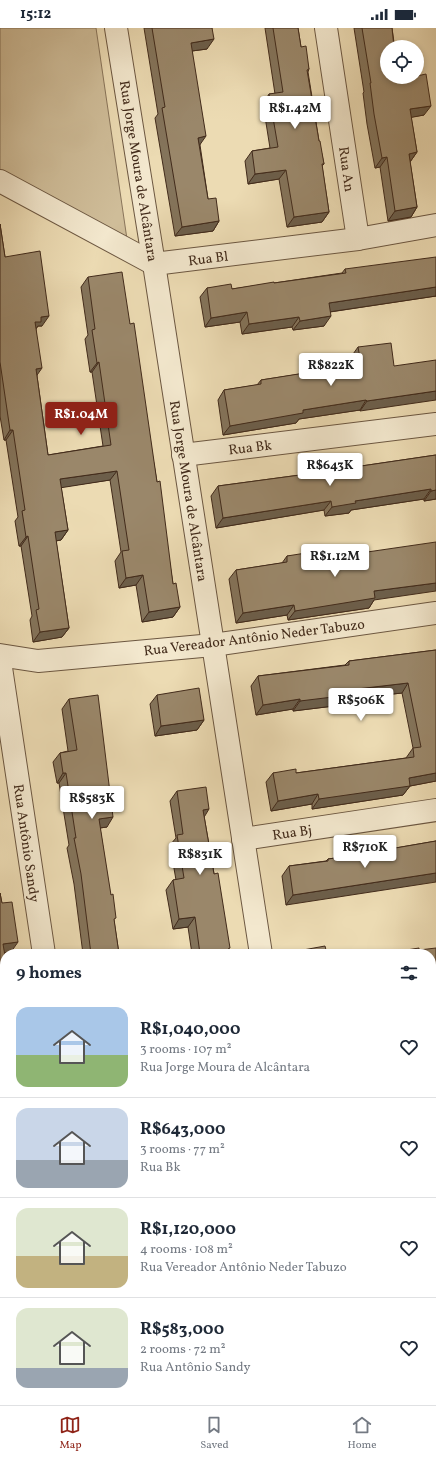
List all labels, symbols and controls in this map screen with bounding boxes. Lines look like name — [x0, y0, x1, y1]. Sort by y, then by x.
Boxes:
text: 15:12 — [20, 4, 51, 25]
map controls — [380, 40, 424, 84]
button: locate — [380, 40, 424, 84]
street label: Rua Jorge Moura de Alcântara — [114, 79, 161, 263]
pin: R$1.42M — [258, 96, 332, 130]
text: R$1.42M — [269, 100, 321, 118]
street label: Rua An — [333, 145, 358, 193]
street label: Rua Bl — [187, 248, 229, 271]
pin: R$822K — [298, 353, 364, 387]
text: R$822K — [308, 357, 354, 375]
street label: Rua Jorge Moura de Alcântara — [164, 399, 211, 583]
pin: R$1.04M — [44, 402, 118, 436]
text: R$1.04M — [54, 406, 108, 424]
street label: Rua Bk — [227, 436, 273, 461]
pin: R$643K — [297, 453, 363, 487]
text: R$643K — [307, 457, 353, 475]
pin: R$1.12M — [298, 544, 372, 578]
text: R$1.12M — [310, 548, 360, 566]
street label: Rua Vereador Antônio Neder Tabuzo — [143, 615, 366, 661]
pin: R$506K — [328, 688, 394, 722]
text: R$506K — [337, 692, 385, 710]
street label: Rua Antônio Sandy — [8, 783, 43, 904]
pin: R$583K — [59, 786, 125, 820]
text: R$583K — [69, 790, 115, 808]
street label: Rua Bj — [271, 821, 313, 846]
pin: R$710K — [332, 835, 398, 869]
text: R$710K — [342, 839, 388, 857]
pin: R$831K — [167, 842, 233, 876]
text: R$831K — [178, 846, 222, 864]
text: 9 homes — [16, 962, 82, 985]
icon: filters — [398, 962, 420, 984]
text: R$1,040,000 — [140, 1018, 240, 1041]
icon: home — [48, 1023, 96, 1071]
icon: heart — [398, 1036, 420, 1058]
text: 3 rooms · 107 m² — [140, 1041, 231, 1059]
text: Rua Jorge Moura de Alcântara — [140, 1059, 310, 1077]
text: R$643,000 — [140, 1118, 226, 1141]
icon: home — [48, 1124, 96, 1172]
icon: heart — [398, 1137, 420, 1159]
text: 3 rooms · 77 m² — [140, 1141, 225, 1159]
text: Rua Bk — [140, 1159, 180, 1177]
text: R$1,120,000 — [140, 1218, 236, 1241]
icon: home — [48, 1224, 96, 1272]
icon: heart — [398, 1237, 420, 1259]
text: 4 rooms · 108 m² — [140, 1241, 233, 1259]
text: Rua Vereador Antônio Neder Tabuzo — [140, 1259, 347, 1277]
text: R$583,000 — [140, 1318, 224, 1341]
icon: home — [48, 1324, 96, 1372]
icon: heart — [398, 1337, 420, 1359]
text: 2 rooms · 72 m² — [140, 1341, 226, 1359]
text: Rua Antônio Sandy — [140, 1359, 251, 1377]
tab: Map — [59, 1414, 81, 1453]
tab: Saved — [200, 1414, 229, 1453]
tab: Home — [347, 1414, 377, 1453]

